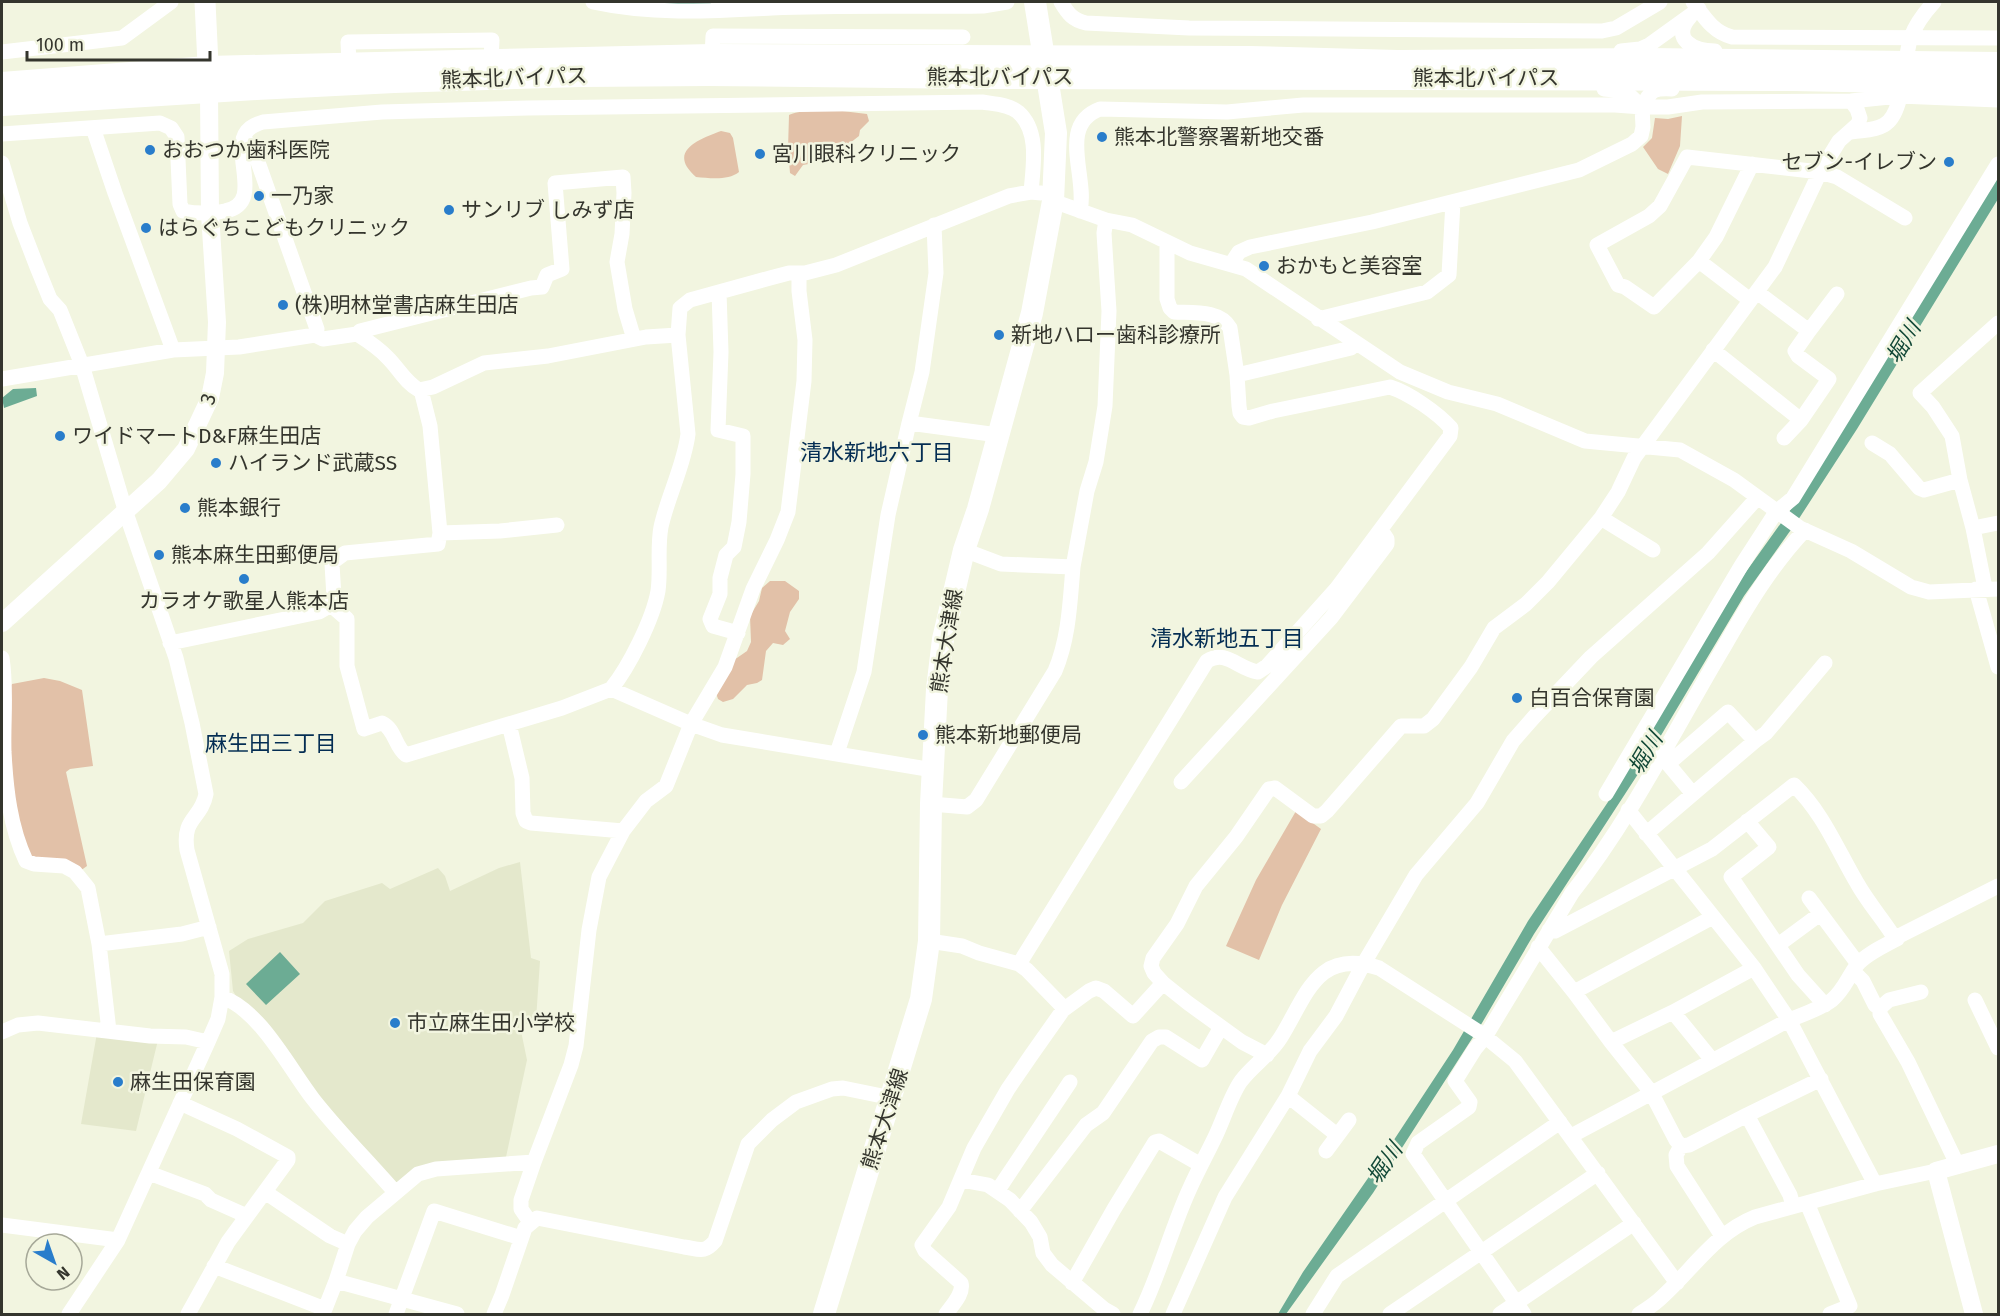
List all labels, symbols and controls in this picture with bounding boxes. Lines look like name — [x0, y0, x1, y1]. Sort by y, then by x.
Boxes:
scale bar — [27, 24, 210, 62]
text: 100 m — [36, 34, 84, 56]
street label: 熊本北バイパス — [440, 62, 588, 94]
street label: 熊本北バイパス — [927, 64, 1073, 90]
street label: 熊本北バイパス — [1413, 65, 1559, 91]
place label: 熊本北警察署新地交番 — [1114, 124, 1324, 150]
marker: 熊本北警察署新地交番 — [1095, 130, 1109, 144]
place label: おおつか歯科医院 — [162, 137, 330, 163]
place label: 宮川眼科クリニック — [772, 141, 961, 167]
marker: おおつか歯科医院 — [143, 143, 157, 157]
marker: 宮川眼科クリニック — [753, 147, 767, 161]
place label: セブン-イレブン — [1782, 149, 1937, 175]
marker: セブン-イレブン — [1942, 155, 1956, 169]
place label: 一乃家 — [271, 183, 334, 209]
marker: 一乃家 — [252, 189, 266, 203]
place label: サンリブ しみず店 — [461, 197, 635, 223]
marker: サンリブ しみず店 — [442, 203, 456, 217]
place label: はらぐちこどもクリニック — [158, 215, 410, 241]
marker: はらぐちこどもクリニック — [139, 221, 153, 235]
place label: おかもと美容室 — [1276, 253, 1423, 279]
marker: おかもと美容室 — [1257, 259, 1271, 273]
place label: (株)明林堂書店麻生田店 — [295, 292, 519, 318]
marker: (株)明林堂書店麻生田店 — [276, 298, 290, 312]
water label: 堀川 — [1881, 315, 1927, 368]
place label: 新地ハロー歯科診療所 — [1011, 322, 1221, 348]
marker: 新地ハロー歯科診療所 — [992, 328, 1006, 342]
street label: 3 — [194, 390, 222, 408]
place label: ワイドマートD&F麻生田店 — [72, 423, 321, 449]
marker: ワイドマートD&F麻生田店 — [53, 429, 67, 443]
district label: 清水新地六丁目 — [800, 439, 954, 466]
place label: ハイランド武蔵SS — [228, 450, 397, 476]
marker: ハイランド武蔵SS — [209, 456, 223, 470]
place label: 熊本銀行 — [197, 495, 281, 521]
marker: 熊本銀行 — [178, 501, 192, 515]
place label: 熊本麻生田郵便局 — [171, 542, 339, 568]
marker: 熊本麻生田郵便局 — [152, 548, 166, 562]
marker: カラオケ歌星人熊本店 — [237, 572, 251, 586]
street label: 熊本大津線 — [926, 587, 968, 695]
place label: カラオケ歌星人熊本店 — [139, 588, 349, 614]
district label: 清水新地五丁目 — [1150, 625, 1304, 652]
place label: 白百合保育園 — [1529, 685, 1655, 711]
marker: 白百合保育園 — [1510, 691, 1524, 705]
place label: 熊本新地郵便局 — [935, 722, 1082, 748]
water label: 堀川 — [1623, 726, 1669, 779]
marker: 熊本新地郵便局 — [916, 728, 930, 742]
district label: 麻生田三丁目 — [205, 730, 337, 757]
place label: 市立麻生田小学校 — [407, 1010, 575, 1036]
marker: 市立麻生田小学校 — [388, 1016, 402, 1030]
street label: 熊本大津線 — [856, 1065, 914, 1173]
place label: 麻生田保育園 — [130, 1069, 256, 1095]
marker: 麻生田保育園 — [111, 1075, 125, 1089]
water label: 堀川 — [1361, 1136, 1409, 1189]
north arrow — [24, 1232, 84, 1292]
text: N — [53, 1262, 73, 1284]

